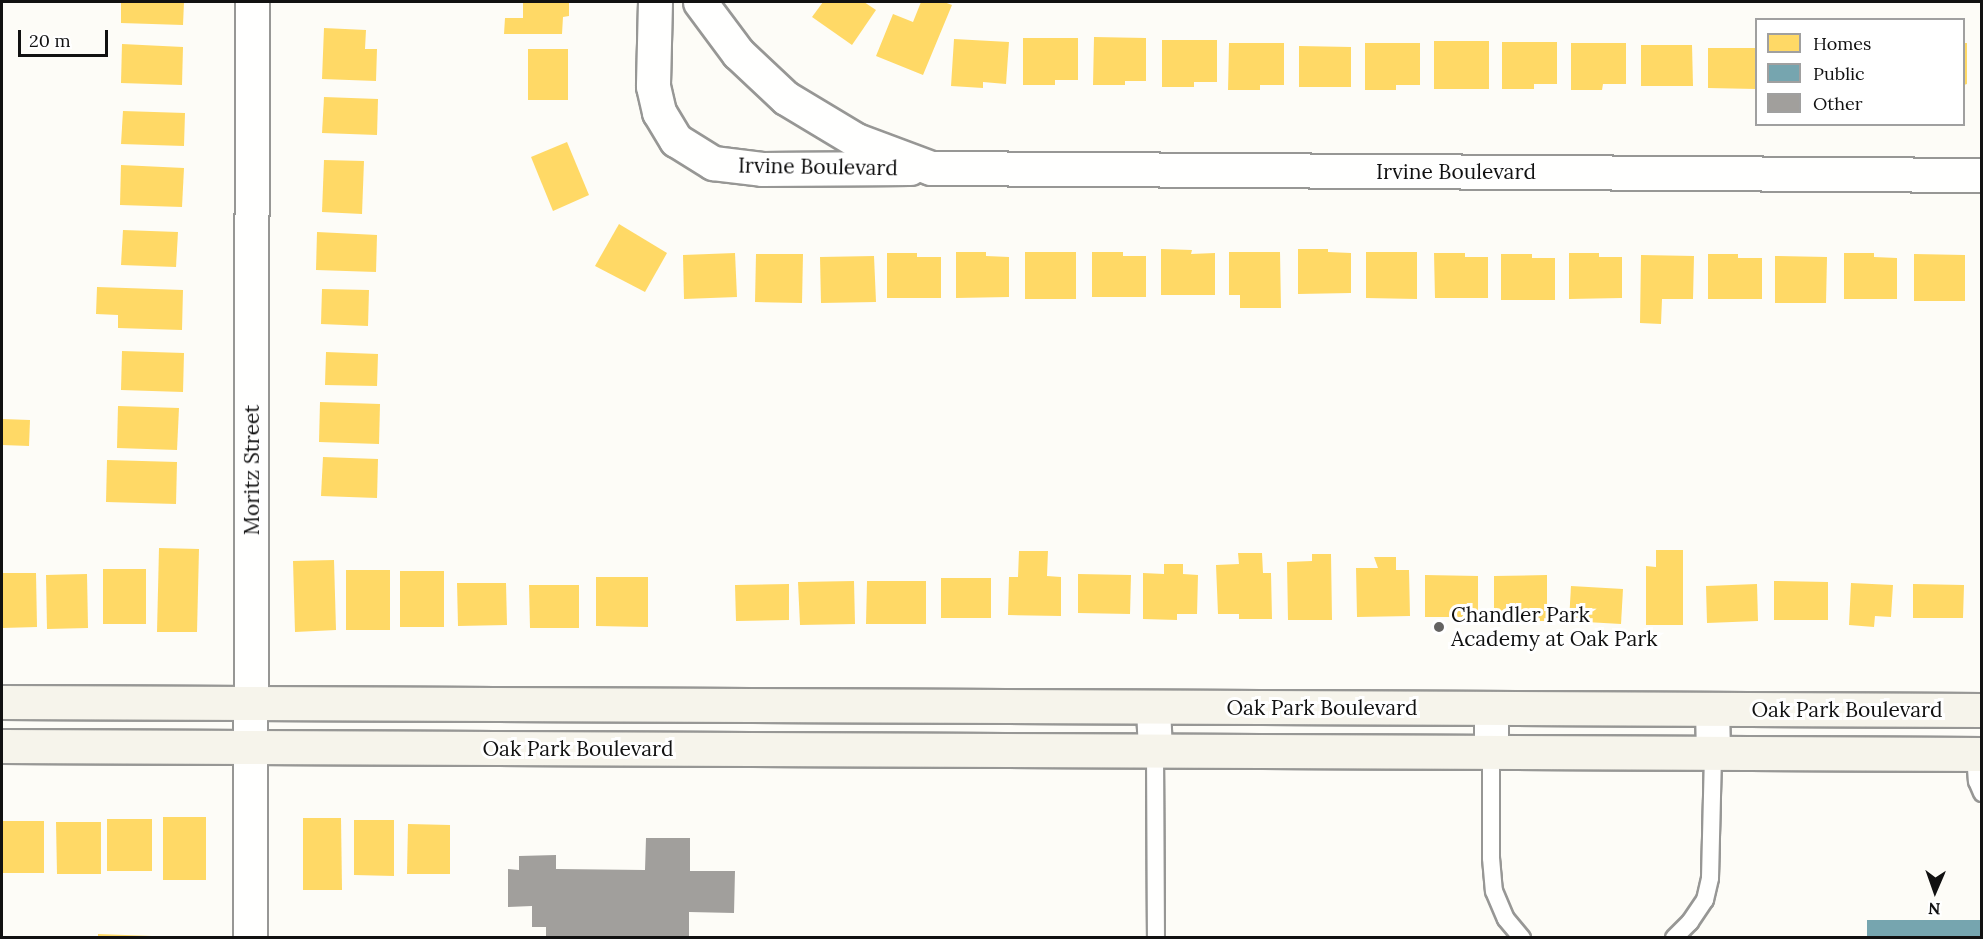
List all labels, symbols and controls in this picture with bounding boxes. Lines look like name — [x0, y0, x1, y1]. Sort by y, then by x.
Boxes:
scale bar — [21, 18, 111, 56]
legend — [1755, 18, 1965, 126]
text: 20 m — [29, 29, 71, 52]
text: Homes — [1813, 32, 1871, 55]
text: Public — [1813, 62, 1865, 85]
text: Other — [1813, 92, 1863, 115]
street label: Irvine Boulevard — [738, 153, 898, 181]
street label: Irvine Boulevard — [1376, 159, 1536, 185]
street label: Moritz Street — [239, 405, 265, 535]
place label: Chandler Park Academy at Oak Park — [1451, 602, 1658, 652]
marker: Chandler Park Academy at Oak Park — [1432, 620, 1446, 634]
street label: Oak Park Boulevard — [1226, 695, 1418, 721]
street label: Oak Park Boulevard — [1751, 697, 1943, 723]
street label: Oak Park Boulevard — [482, 736, 674, 762]
north arrow — [1905, 861, 1965, 921]
text: N — [1928, 899, 1941, 919]

